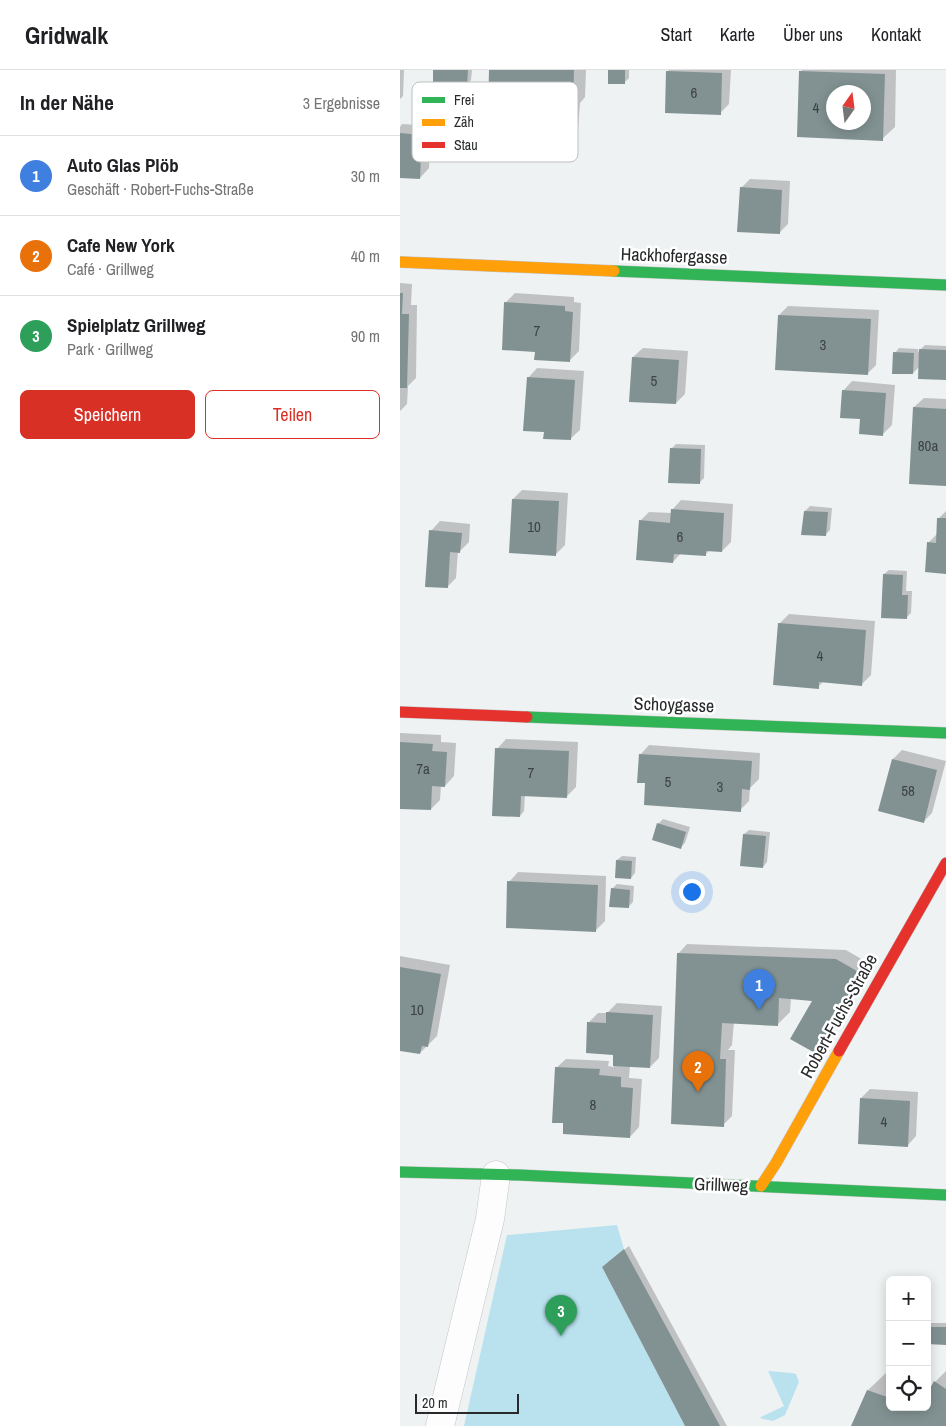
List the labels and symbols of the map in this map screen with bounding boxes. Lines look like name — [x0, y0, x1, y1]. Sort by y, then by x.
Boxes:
legend — [412, 82, 578, 162]
house number: 6 — [691, 82, 698, 103]
north arrow — [826, 85, 871, 130]
text: Frei — [454, 91, 474, 109]
house number: 4 — [813, 97, 820, 118]
text: Zäh — [454, 113, 474, 131]
text: Stau — [454, 136, 478, 154]
street label: Hackhofergasse — [620, 241, 728, 270]
house number: 7 — [534, 320, 541, 341]
house number: 3 — [820, 334, 827, 355]
house number: 5 — [651, 370, 658, 391]
house number: 80a — [918, 435, 938, 456]
house number: 10 — [527, 516, 541, 537]
house number: 6 — [677, 526, 684, 547]
house number: 4 — [817, 645, 824, 666]
street label: Schoygasse — [633, 691, 715, 718]
house number: 7a — [416, 758, 430, 779]
house number: 7 — [528, 762, 535, 783]
house number: 5 — [665, 771, 672, 792]
house number: 3 — [717, 776, 724, 797]
house number: 58 — [901, 780, 915, 801]
your location — [679, 879, 705, 905]
street label: Robert-Fuchs-Straße — [794, 949, 883, 1082]
pin: 1 — [743, 969, 775, 1010]
house number: 10 — [410, 999, 424, 1020]
pin: 2 — [682, 1051, 714, 1092]
house number: 8 — [590, 1094, 597, 1115]
house number: 4 — [881, 1111, 888, 1132]
street label: Grillweg — [694, 1171, 749, 1198]
pin: 3 — [545, 1295, 577, 1336]
scale bar — [415, 1391, 519, 1414]

